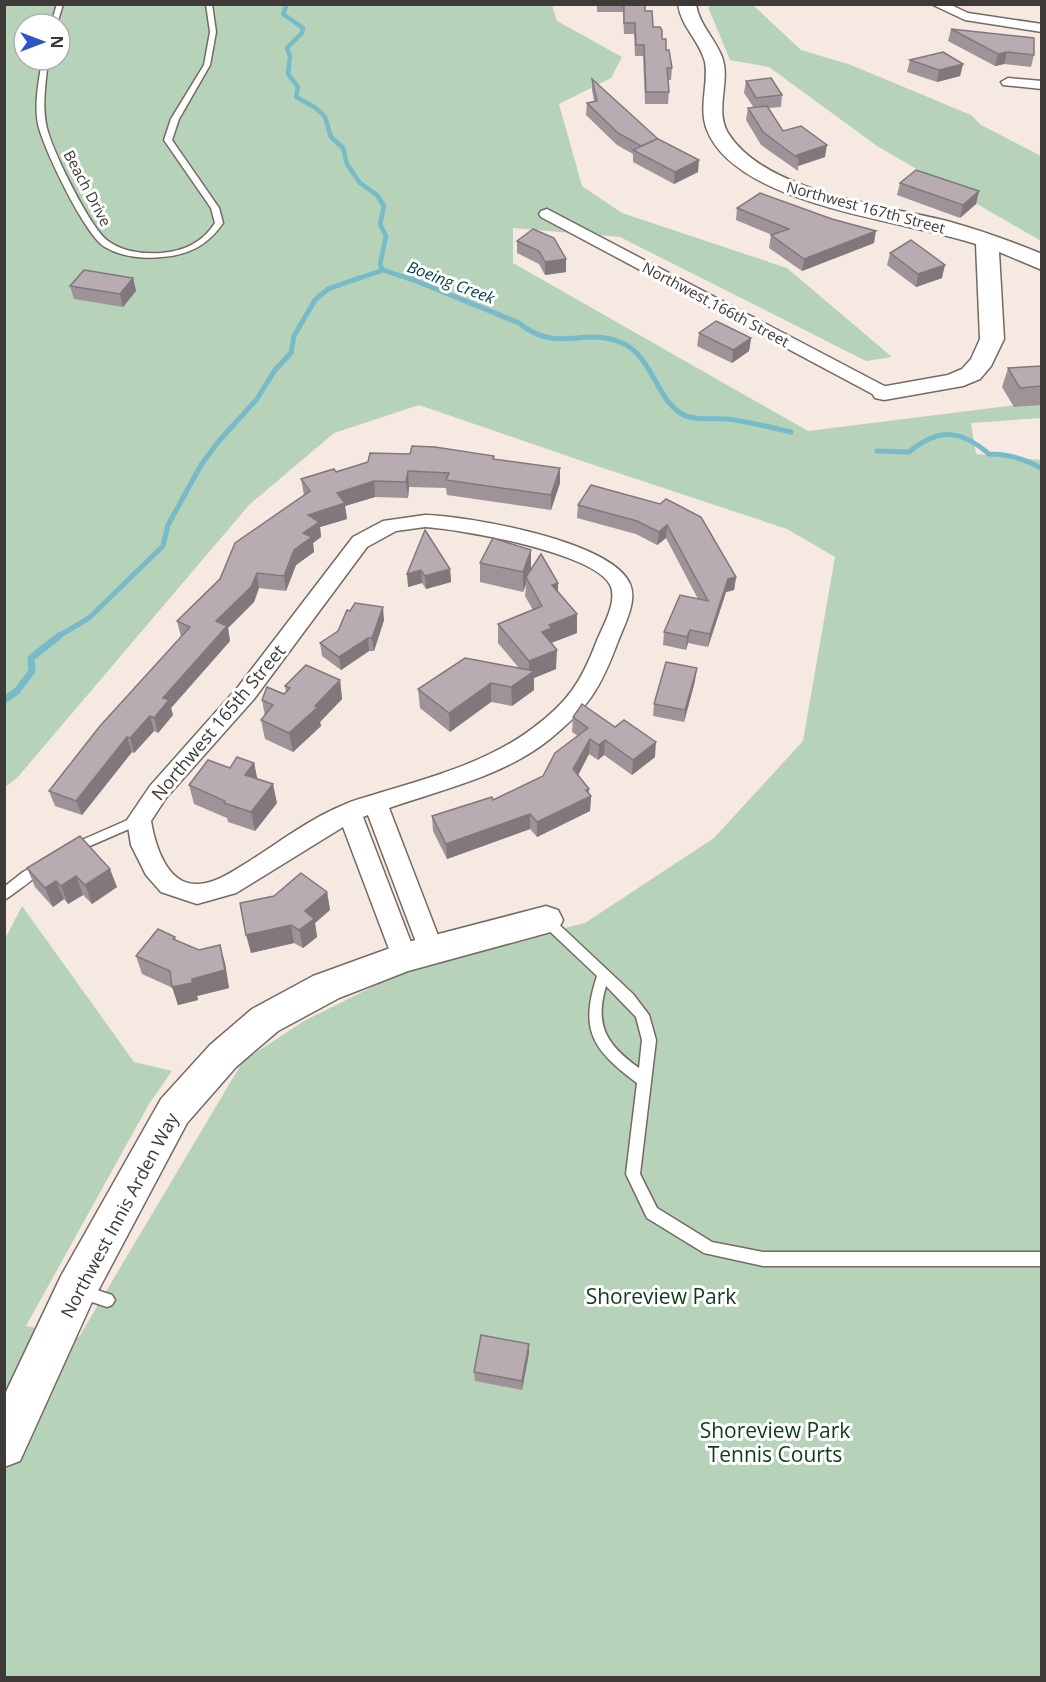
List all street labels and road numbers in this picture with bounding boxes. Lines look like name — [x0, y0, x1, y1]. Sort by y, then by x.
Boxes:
street label: Beach Drive — [60, 146, 116, 230]
street label: Northwest 167th Street — [784, 176, 948, 238]
street label: Northwest 166th Street — [639, 257, 793, 351]
street label: Northwest 165th Street — [146, 639, 290, 805]
street label: Northwest Innis Arden Way — [55, 1107, 184, 1322]

